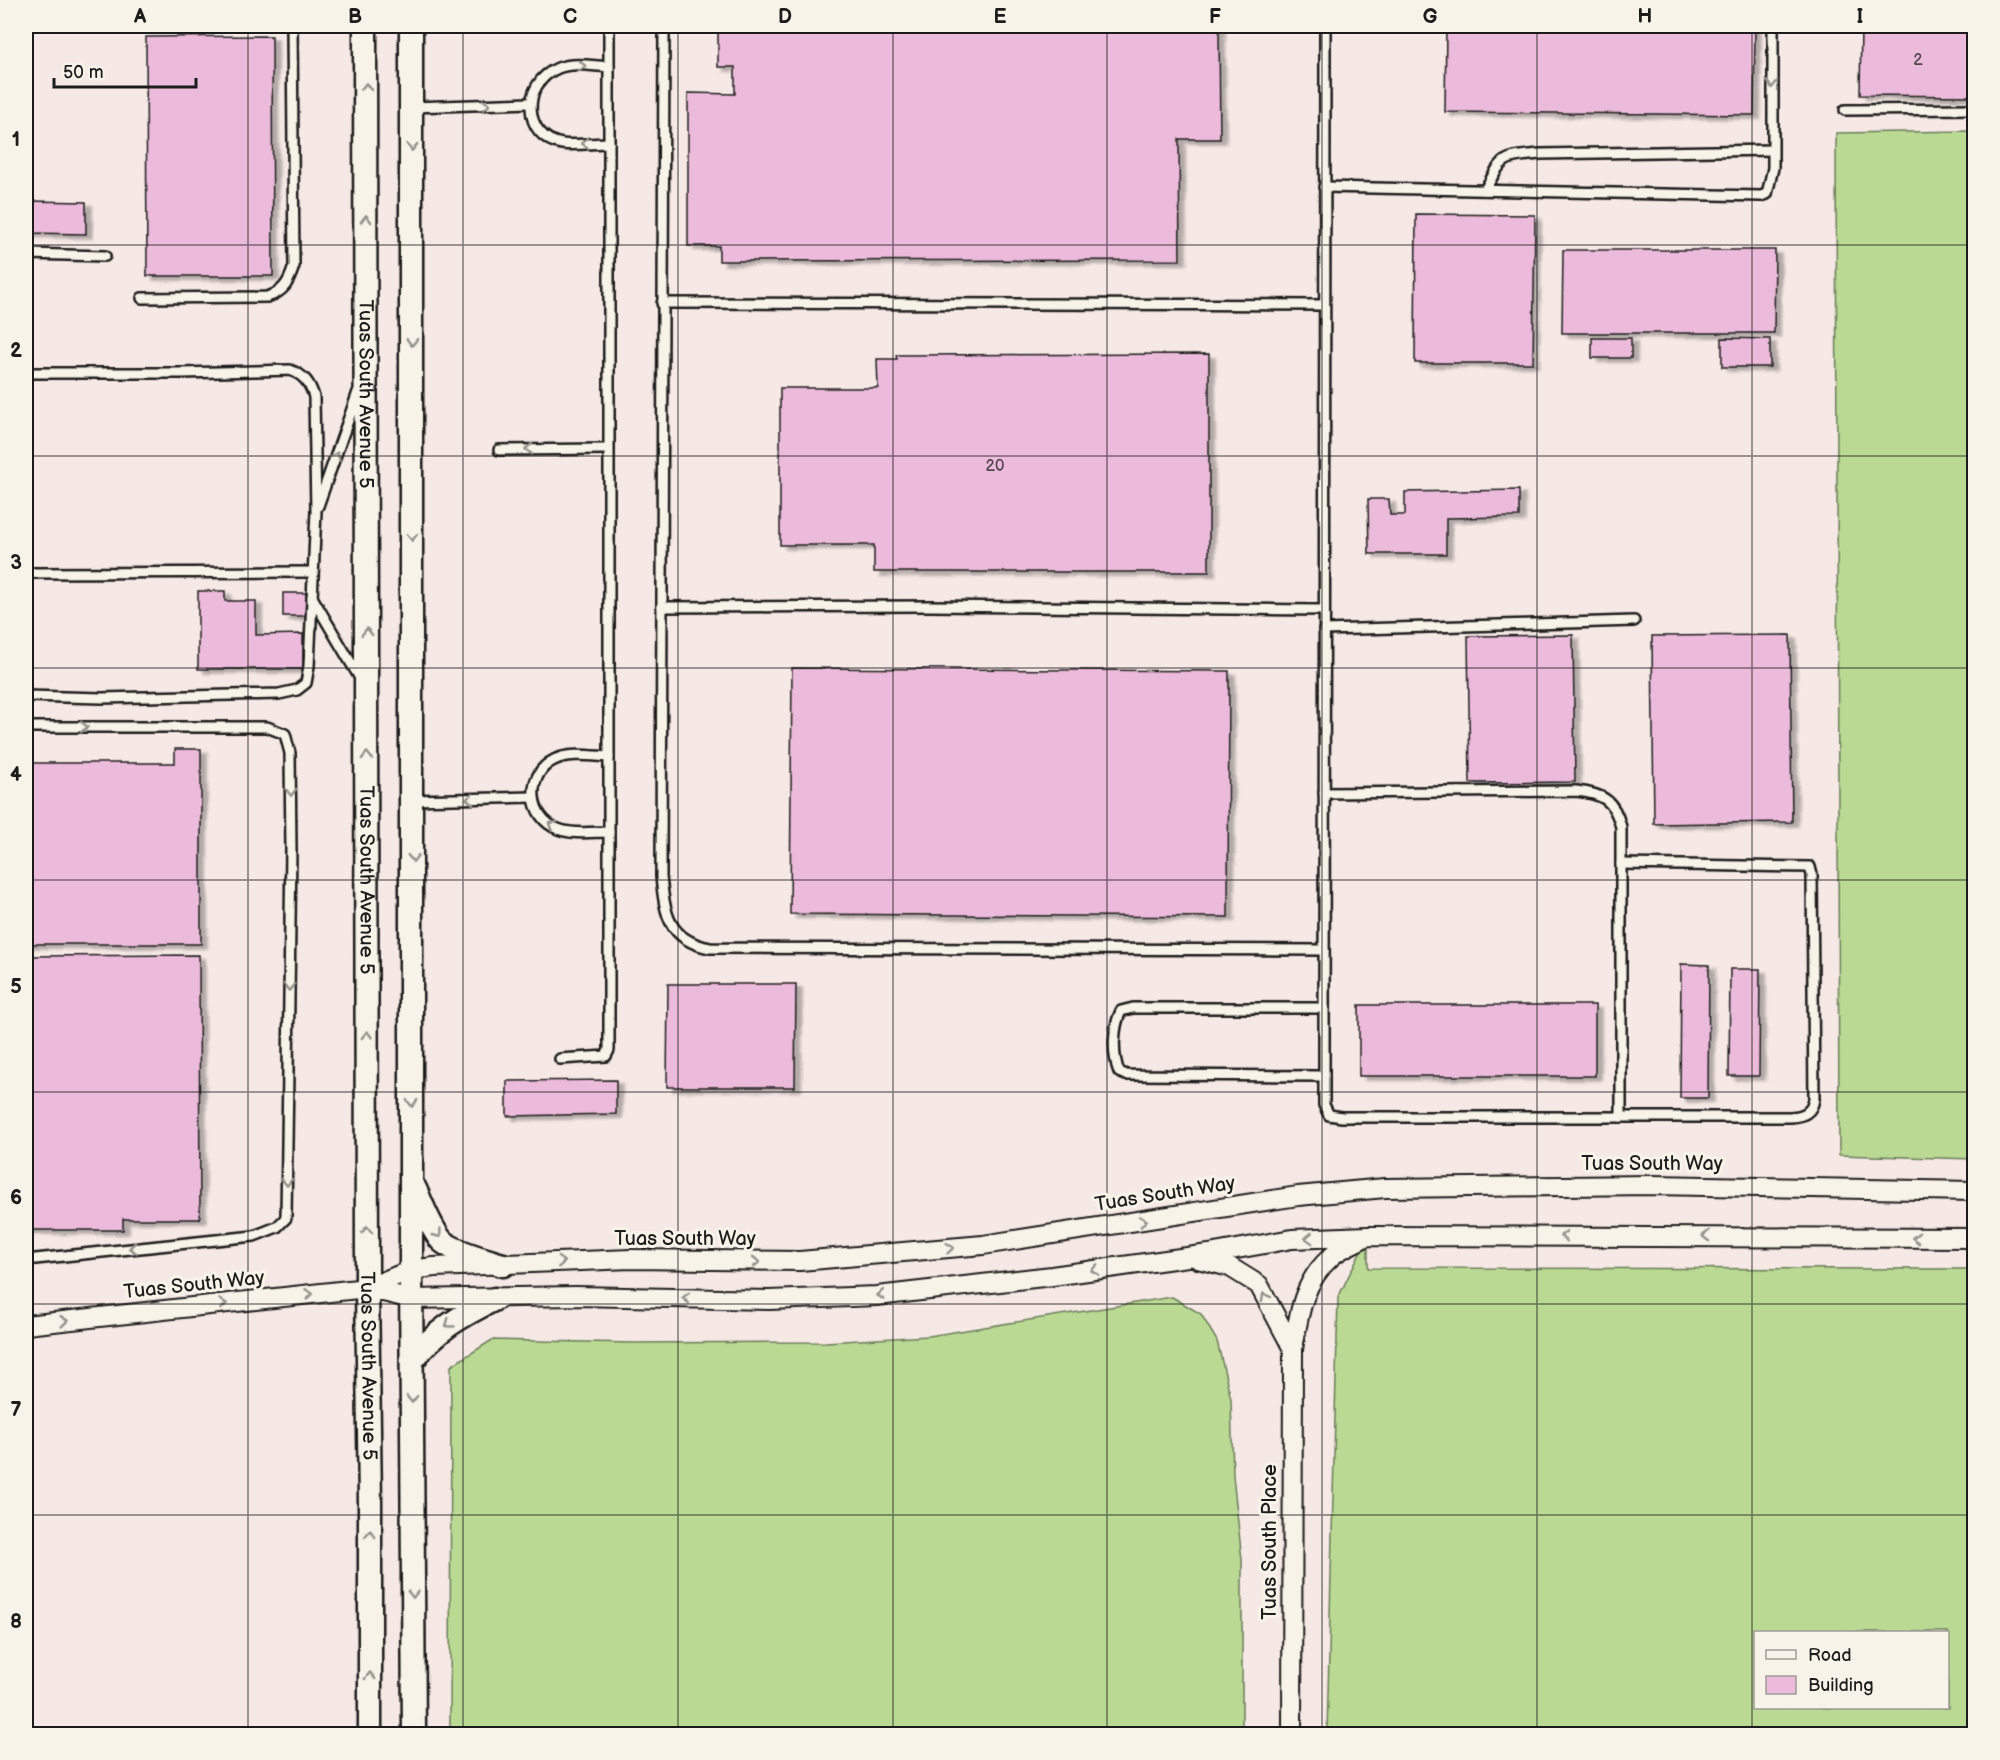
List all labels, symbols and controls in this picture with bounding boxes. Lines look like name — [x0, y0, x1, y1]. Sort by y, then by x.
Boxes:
text: A — [133, 5, 147, 29]
text: B — [348, 5, 362, 29]
text: C — [563, 5, 577, 29]
text: D — [778, 5, 792, 29]
text: E — [994, 5, 1007, 29]
text: F — [1209, 5, 1221, 29]
text: G — [1423, 5, 1438, 29]
text: H — [1638, 5, 1652, 29]
text: I — [1857, 5, 1863, 29]
scale bar — [54, 51, 196, 89]
house number: 2 — [1913, 51, 1923, 70]
one-way arrow — [578, 60, 587, 72]
text: 50 m — [63, 62, 104, 83]
one-way arrow — [1766, 79, 1778, 88]
one-way arrow — [360, 83, 372, 92]
one-way arrow — [481, 98, 490, 111]
text: 1 — [12, 128, 20, 152]
one-way arrow — [581, 137, 590, 149]
one-way arrow — [406, 142, 418, 151]
one-way arrow — [360, 214, 372, 223]
street label: Tuas South Avenue 5 — [353, 299, 378, 489]
one-way arrow — [406, 337, 418, 346]
text: 2 — [10, 339, 22, 363]
one-way arrow — [524, 443, 533, 455]
one-way arrow — [328, 451, 341, 462]
house number: 20 — [986, 457, 1004, 476]
one-way arrow — [406, 532, 418, 541]
text: 3 — [10, 551, 22, 575]
one-way arrow — [361, 627, 373, 636]
one-way arrow — [79, 721, 88, 733]
one-way arrow — [361, 751, 373, 760]
text: 4 — [10, 763, 22, 787]
street label: Tuas South Avenue 5 — [354, 785, 379, 975]
one-way arrow — [284, 788, 297, 797]
one-way arrow — [465, 792, 474, 805]
one-way arrow — [548, 820, 558, 832]
one-way arrow — [407, 854, 419, 863]
text: 5 — [10, 975, 22, 999]
one-way arrow — [283, 983, 295, 992]
one-way arrow — [361, 1030, 373, 1039]
one-way arrow — [406, 1099, 418, 1108]
street label: Tuas South Way — [1581, 1152, 1723, 1176]
street label: Tuas South Way — [1093, 1171, 1237, 1217]
one-way arrow — [281, 1178, 293, 1187]
text: 6 — [10, 1186, 22, 1210]
one-way arrow — [1139, 1215, 1148, 1227]
one-way arrow — [361, 1225, 373, 1234]
one-way arrow — [431, 1227, 442, 1238]
street label: Tuas South Way — [614, 1227, 756, 1251]
one-way arrow — [1560, 1230, 1569, 1242]
one-way arrow — [1701, 1230, 1710, 1242]
one-way arrow — [1305, 1232, 1314, 1245]
one-way arrow — [1912, 1232, 1921, 1244]
one-way arrow — [128, 1241, 138, 1253]
one-way arrow — [946, 1242, 955, 1255]
one-way arrow — [557, 1256, 566, 1268]
one-way arrow — [751, 1256, 760, 1268]
one-way arrow — [1091, 1263, 1100, 1275]
street label: Tuas South Way — [122, 1266, 266, 1304]
street label: Tuas South Avenue 5 — [355, 1271, 381, 1461]
one-way arrow — [876, 1288, 886, 1301]
one-way arrow — [305, 1289, 314, 1301]
one-way arrow — [682, 1292, 691, 1305]
one-way arrow — [1261, 1293, 1272, 1304]
one-way arrow — [219, 1298, 228, 1311]
one-way arrow — [60, 1315, 69, 1328]
one-way arrow — [445, 1317, 456, 1328]
one-way arrow — [406, 1395, 418, 1404]
text: 7 — [10, 1398, 22, 1422]
street label: Tuas South Place — [1258, 1464, 1282, 1620]
one-way arrow — [364, 1529, 376, 1538]
one-way arrow — [407, 1590, 419, 1599]
text: 8 — [10, 1610, 22, 1634]
legend — [1754, 1631, 1949, 1709]
text: Road — [1808, 1645, 1852, 1666]
one-way arrow — [364, 1672, 376, 1681]
text: Building — [1808, 1675, 1874, 1696]

